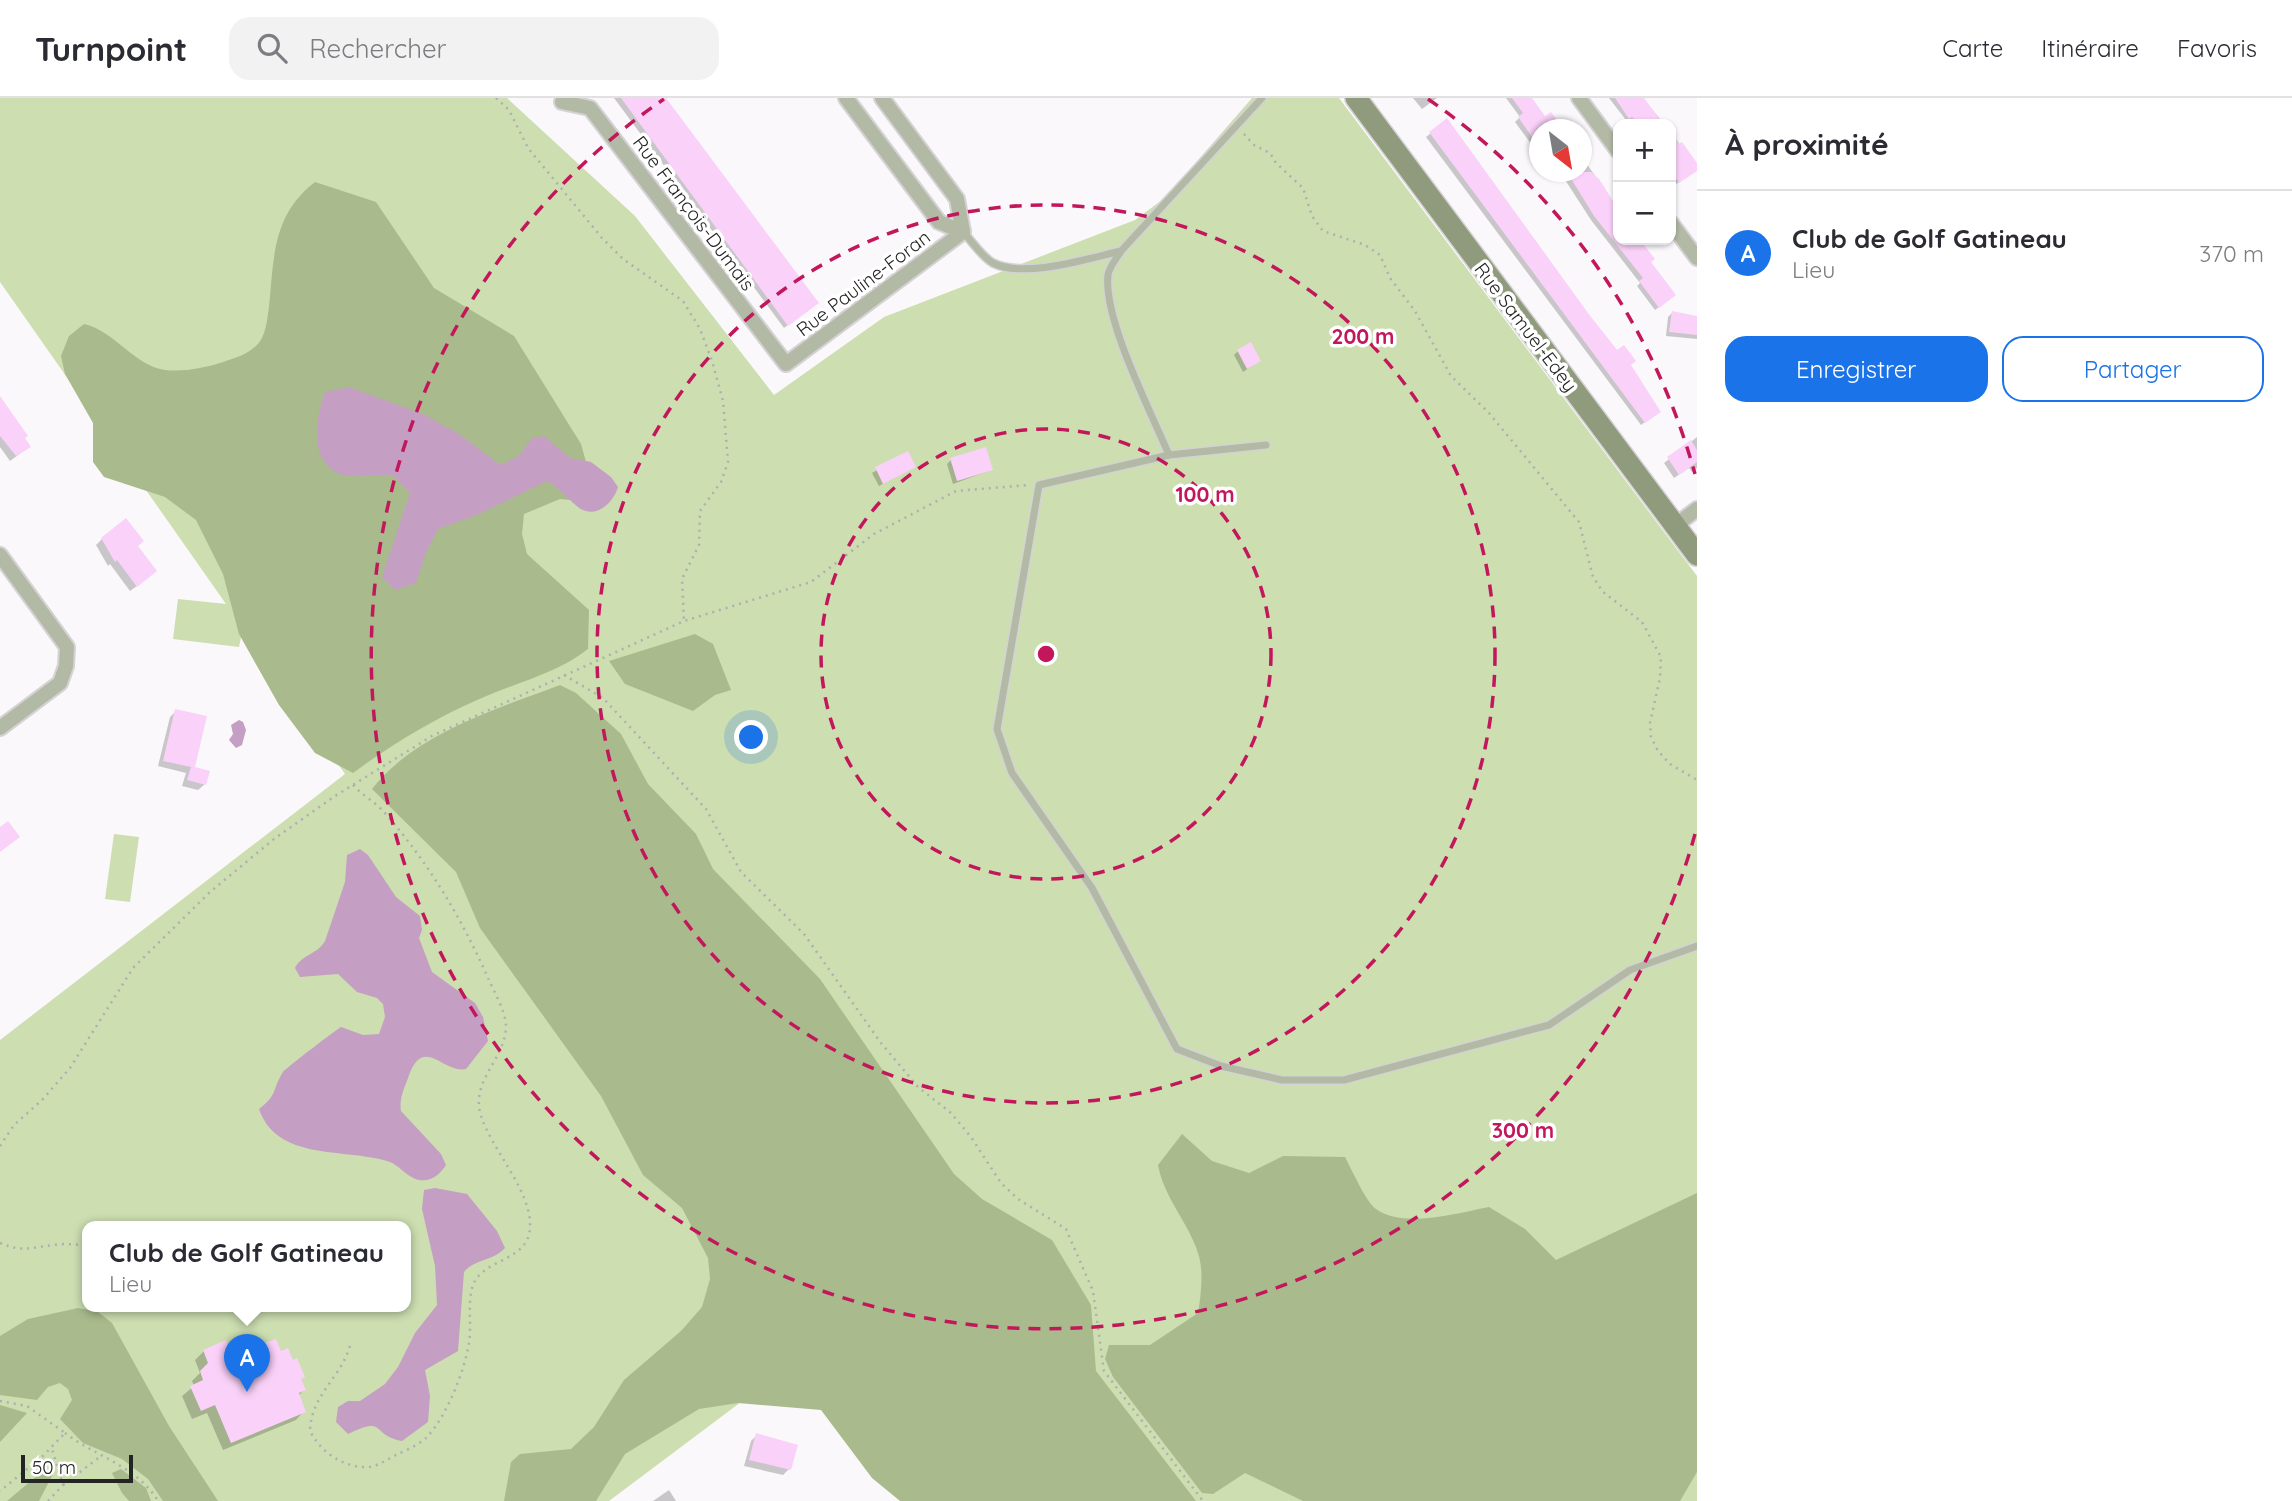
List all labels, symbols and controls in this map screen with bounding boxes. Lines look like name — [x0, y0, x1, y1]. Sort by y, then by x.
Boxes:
search box — [229, 17, 719, 80]
text: Turnpoint — [35, 28, 187, 69]
icon: search — [253, 29, 291, 67]
text: Rechercher — [309, 32, 447, 65]
text: Carte — [1942, 33, 2003, 63]
text: Itinéraire — [2041, 33, 2139, 63]
text: Favoris — [2177, 33, 2257, 63]
north arrow — [1529, 119, 1592, 182]
map controls — [1613, 119, 1676, 245]
button: + — [1613, 119, 1676, 182]
text: À proximité — [1725, 125, 1889, 163]
street label: Rue François-Dumais — [628, 131, 760, 295]
button: − — [1613, 182, 1676, 245]
text: Club de Golf Gatineau — [1792, 222, 2067, 255]
street label: Rue Pauline-Foran — [791, 225, 935, 341]
text: A — [1741, 239, 1755, 268]
text: 370 m — [2199, 239, 2264, 268]
text: Lieu — [1792, 255, 1835, 284]
street label: Rue Samuel-Edey — [1470, 258, 1582, 396]
text: 200 m — [1332, 323, 1394, 349]
button: Enregistrer — [1725, 336, 1988, 402]
button: Partager — [2002, 336, 2264, 402]
text: 100 m — [1175, 481, 1235, 507]
centre of rings — [1034, 642, 1058, 666]
your location — [734, 720, 768, 754]
text: 300 m — [1492, 1117, 1554, 1143]
popup — [82, 1221, 411, 1312]
text: Club de Golf Gatineau — [109, 1236, 384, 1269]
text: Lieu — [109, 1269, 152, 1298]
pin: A — [224, 1334, 270, 1392]
scale bar — [21, 1452, 133, 1484]
text: 50 m — [32, 1455, 76, 1479]

